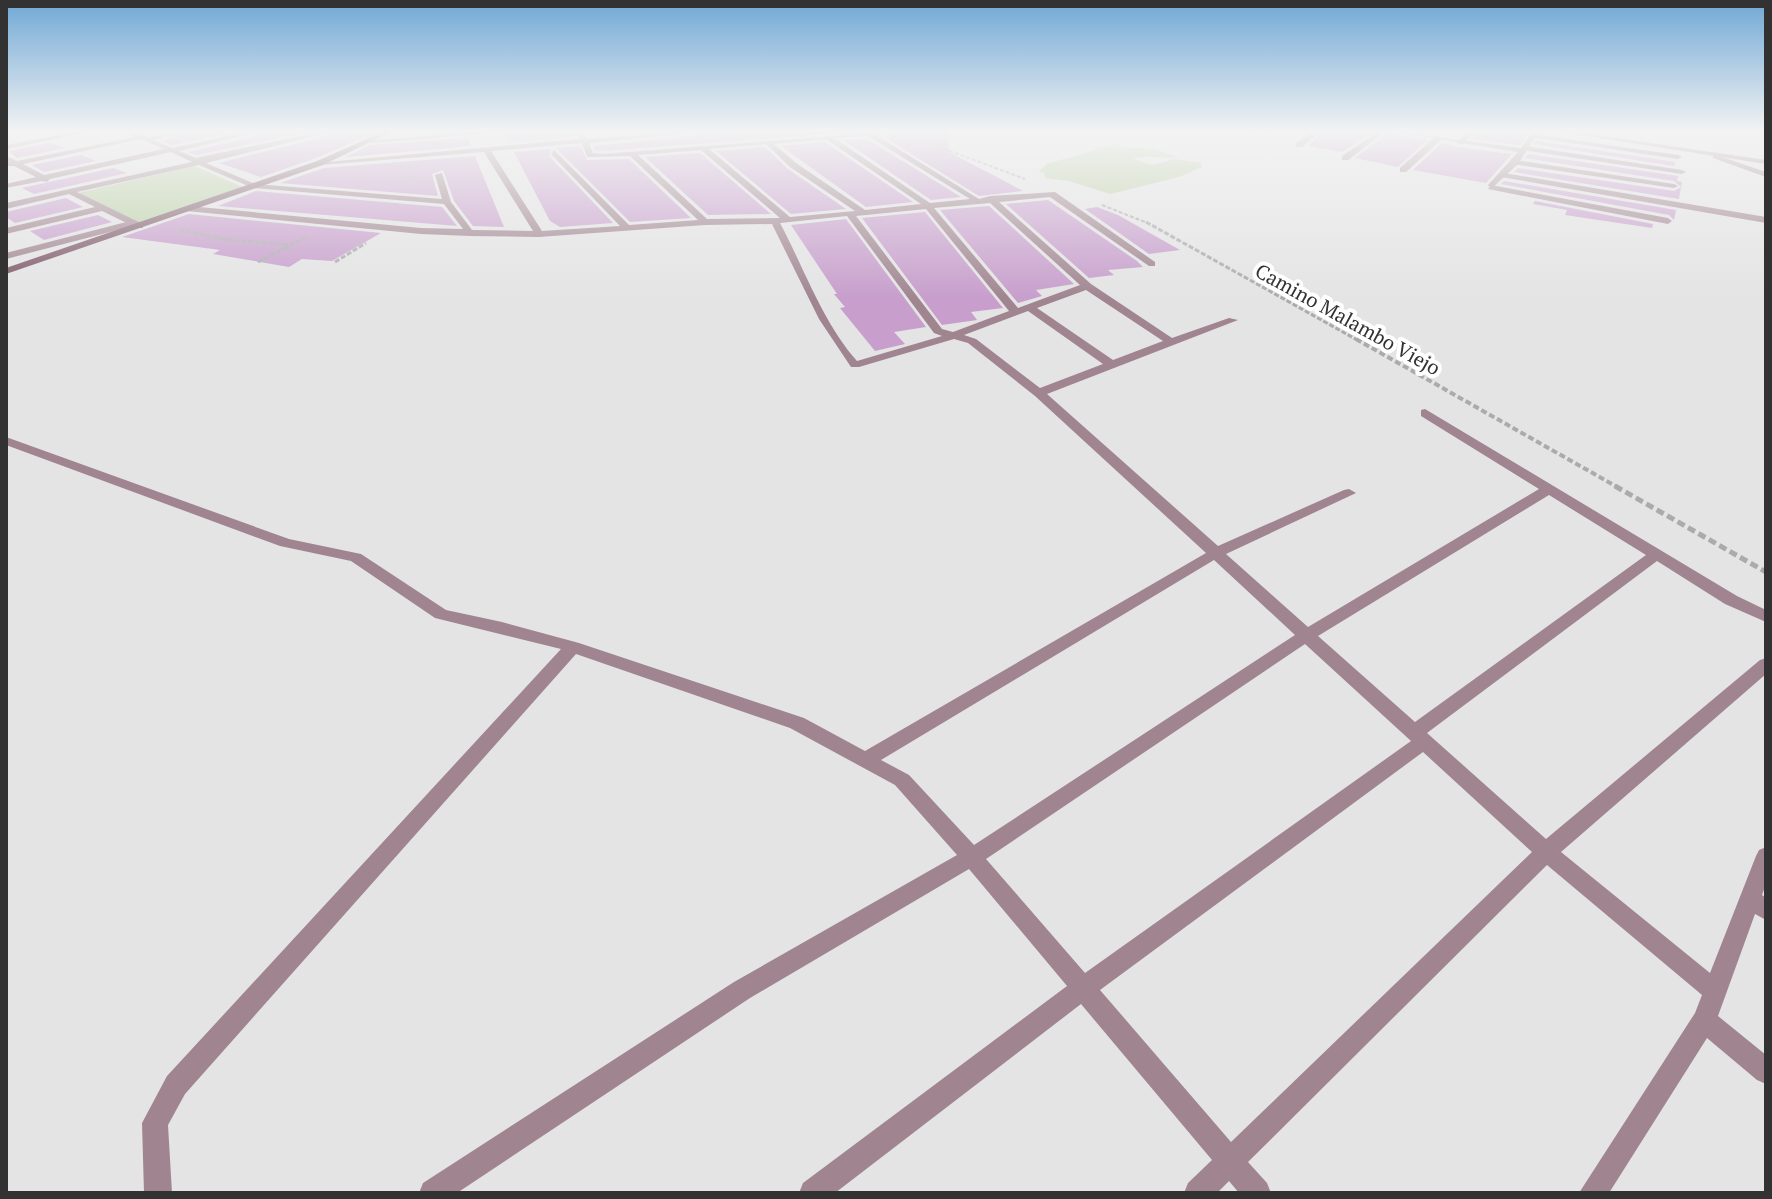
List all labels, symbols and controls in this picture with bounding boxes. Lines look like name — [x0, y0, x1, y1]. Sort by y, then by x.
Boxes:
street label: Camino Malambo Viejo — [1251, 257, 1445, 381]

